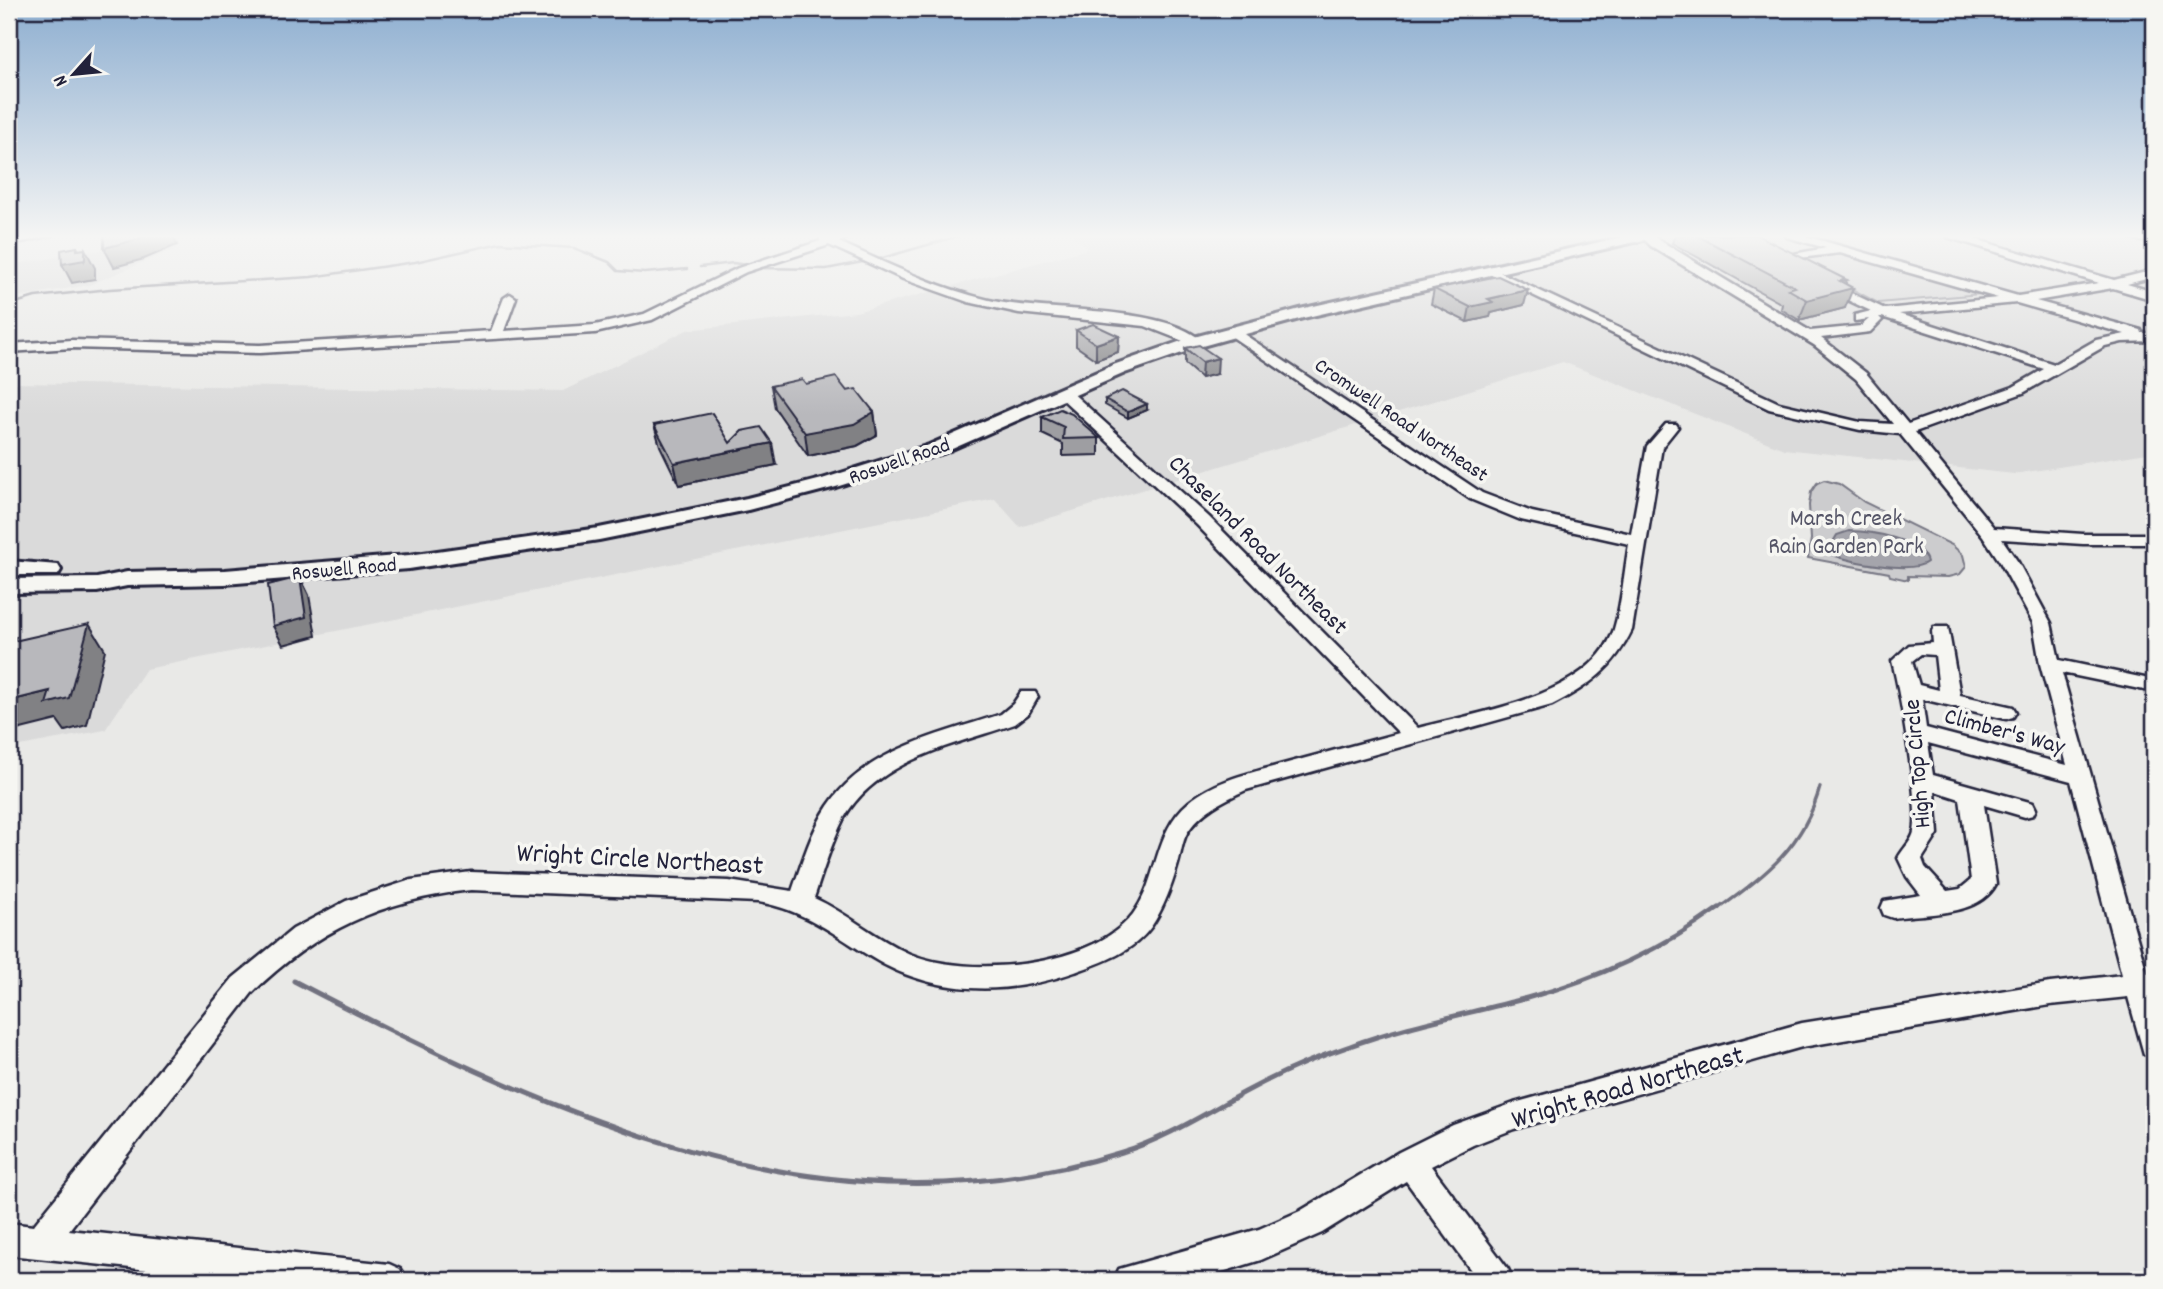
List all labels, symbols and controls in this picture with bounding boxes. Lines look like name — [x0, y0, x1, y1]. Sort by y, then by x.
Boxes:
north arrow — [38, 38, 108, 108]
text: N — [48, 70, 76, 90]
street label: Cromwell Road Northeast — [1307, 352, 1494, 491]
street label: Roswell Road — [845, 432, 955, 494]
street label: Chaseland Road Northeast — [1159, 449, 1355, 644]
park label: Marsh Creek Rain Garden Park — [1768, 503, 1924, 565]
street label: Roswell Road — [291, 551, 398, 591]
street label: High Top Circle — [1896, 698, 1942, 830]
street label: Climber's Way — [1940, 701, 2069, 766]
street label: Wright Circle Northeast — [515, 836, 764, 888]
street label: Wright Road Northeast — [1508, 1038, 1749, 1142]

